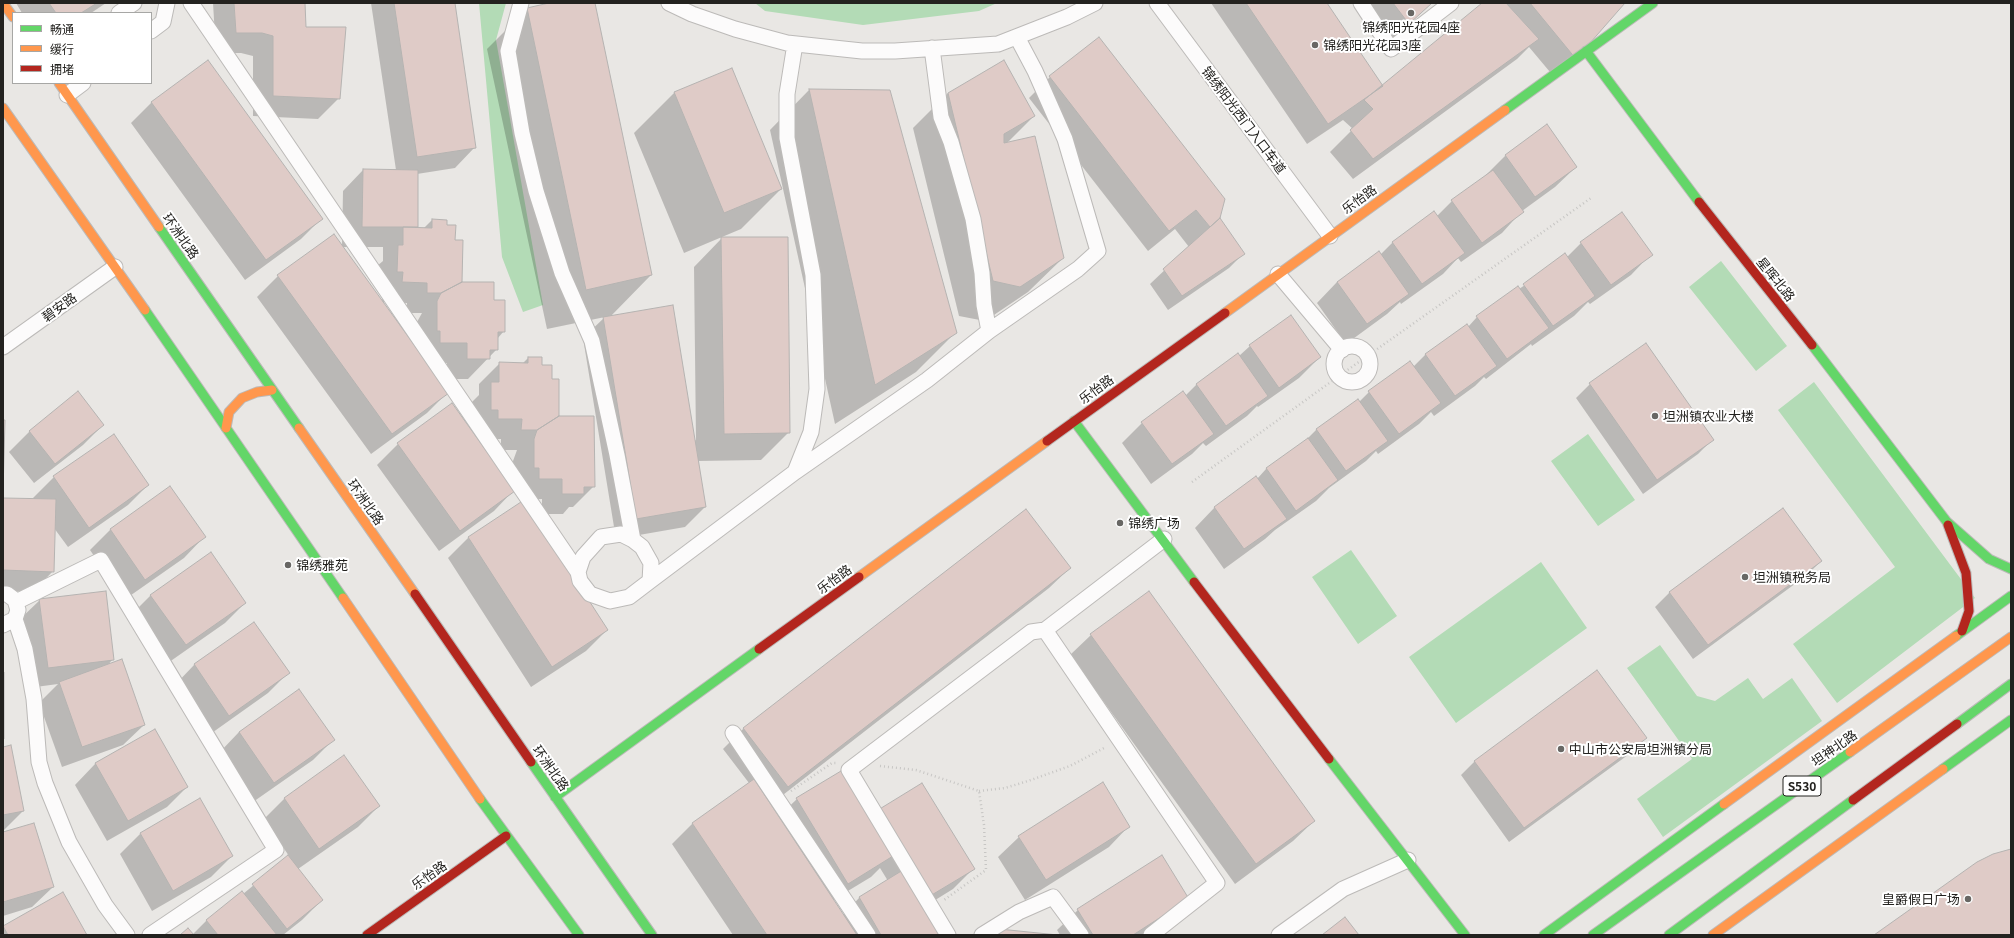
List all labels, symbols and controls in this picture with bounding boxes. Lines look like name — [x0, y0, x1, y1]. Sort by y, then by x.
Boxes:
marker: 锦绣阳光花园4座 — [1406, 8, 1416, 18]
legend — [12, 12, 152, 84]
place label: 锦绣阳光花园4座 — [1362, 19, 1460, 35]
text: 畅通 — [50, 20, 74, 37]
place label: 锦绣阳光花园3座 — [1323, 37, 1421, 53]
text: 缓行 — [50, 40, 74, 57]
marker: 锦绣阳光花园3座 — [1310, 40, 1320, 50]
text: 拥堵 — [50, 60, 74, 77]
street label: 锦绣阳光西门入口车道 — [1199, 63, 1289, 177]
street label: 乐怡路 — [1339, 181, 1379, 217]
street label: 环洲北路 — [160, 210, 202, 262]
street label: 星晖北路 — [1754, 254, 1798, 304]
street label: 碧安路 — [39, 289, 79, 325]
street label: 乐怡路 — [1076, 371, 1116, 407]
place label: 坦洲镇农业大楼 — [1663, 408, 1754, 424]
marker: 坦洲镇农业大楼 — [1650, 411, 1660, 421]
street label: 环洲北路 — [345, 476, 387, 528]
place label: 锦绣广场 — [1128, 515, 1180, 531]
marker: 锦绣广场 — [1115, 518, 1125, 528]
place label: 锦绣雅苑 — [296, 557, 348, 573]
marker: 锦绣雅苑 — [283, 560, 293, 570]
street label: 乐怡路 — [814, 561, 854, 597]
place label: 坦洲镇税务局 — [1753, 569, 1831, 585]
marker: 坦洲镇税务局 — [1740, 572, 1750, 582]
street label: 坦神北路 — [1808, 727, 1860, 769]
place label: 中山市公安局坦洲镇分局 — [1569, 741, 1712, 757]
street label: 环洲北路 — [530, 742, 572, 794]
marker: 中山市公安局坦洲镇分局 — [1556, 744, 1566, 754]
road number: S530 — [1783, 776, 1821, 796]
street label: 乐怡路 — [409, 857, 449, 893]
place label: 皇爵假日广场 — [1882, 891, 1960, 907]
marker: 皇爵假日广场 — [1963, 894, 1973, 904]

